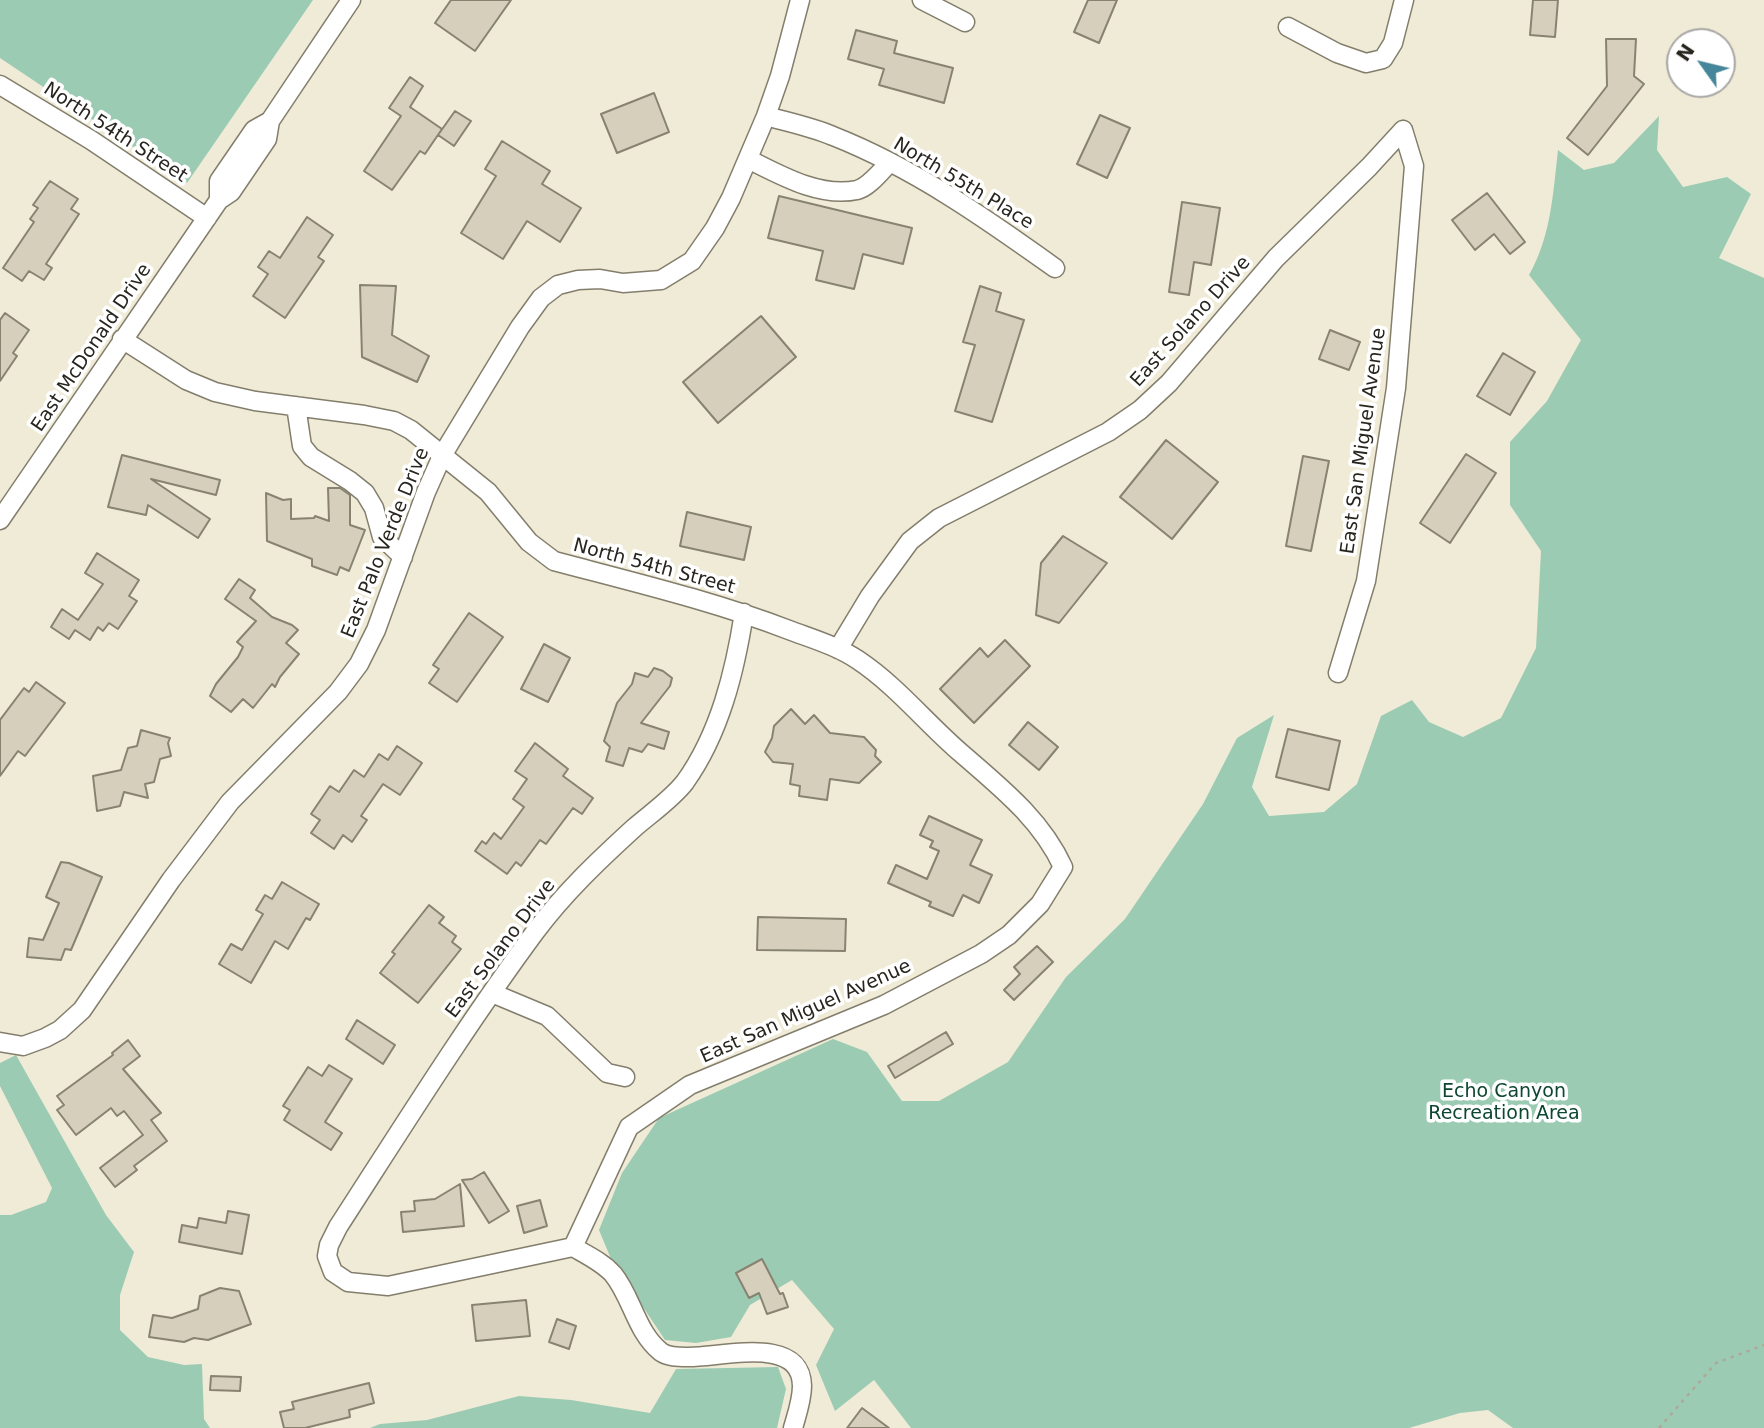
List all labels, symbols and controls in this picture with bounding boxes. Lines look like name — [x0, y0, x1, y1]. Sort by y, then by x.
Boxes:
north arrow — [1666, 28, 1736, 98]
text: N — [1672, 40, 1699, 65]
street label: North 54th Street — [39, 78, 191, 188]
street label: North 55th Place — [889, 133, 1037, 235]
street label: East Solano Drive — [1126, 252, 1256, 392]
street label: East McDonald Drive — [27, 260, 157, 436]
street label: East San Miguel Avenue — [1337, 326, 1391, 556]
street label: East Palo Verde Drive — [337, 444, 435, 642]
street label: North 54th Street — [571, 534, 737, 600]
street label: East Solano Drive — [441, 875, 561, 1023]
street label: East San Miguel Avenue — [697, 955, 915, 1069]
park label: Echo Canyon Recreation Area — [1428, 1081, 1580, 1125]

